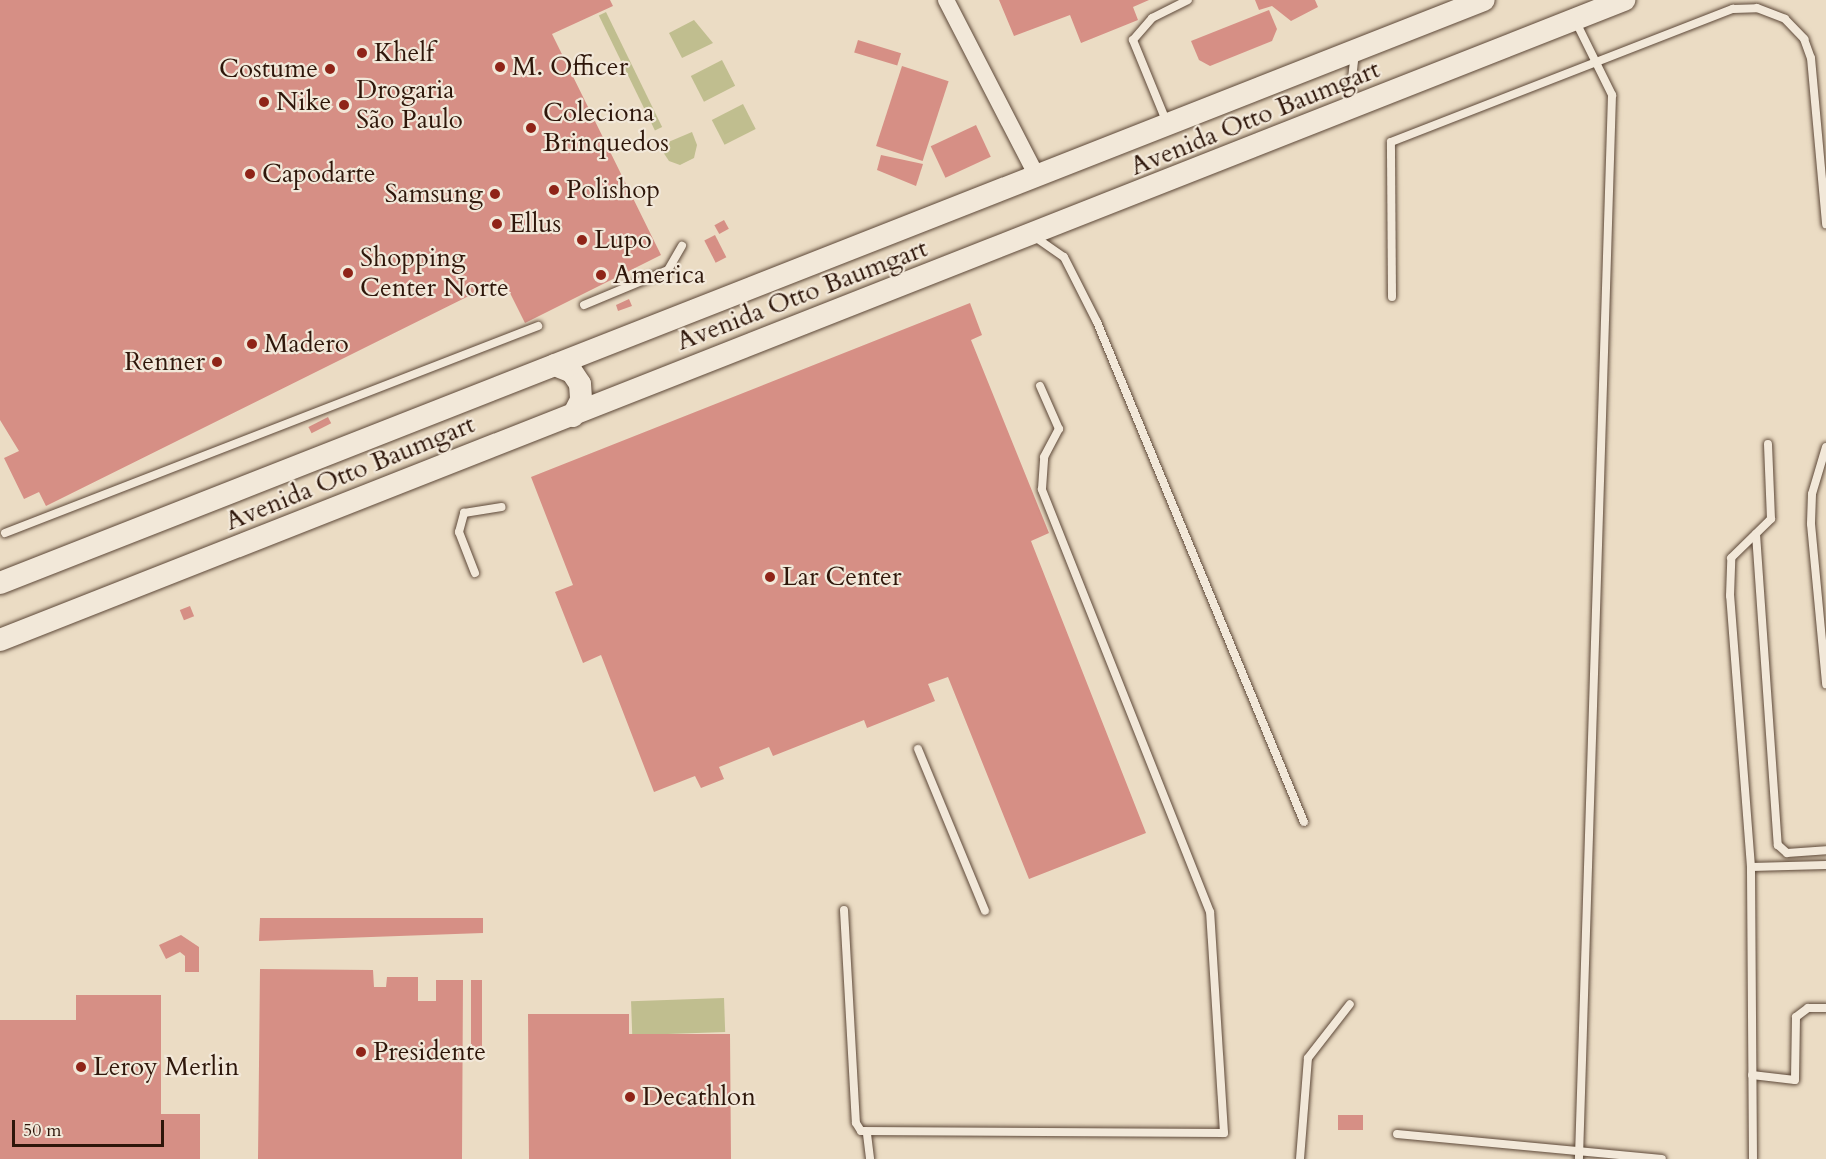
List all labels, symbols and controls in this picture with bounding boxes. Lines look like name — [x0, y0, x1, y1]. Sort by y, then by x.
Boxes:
place label: Khelf — [374, 37, 434, 69]
marker: Khelf — [355, 46, 369, 60]
place label: M. Officer — [512, 51, 628, 83]
place label: Costume — [219, 53, 318, 85]
street label: Avenida Otto Baumgart — [1126, 54, 1384, 182]
marker: M. Officer — [493, 60, 507, 74]
marker: Costume — [323, 62, 337, 76]
place label: Drogaria São Paulo — [356, 74, 463, 136]
place label: Nike — [276, 86, 331, 118]
marker: Nike — [257, 95, 271, 109]
place label: Coleciona Brinquedos — [543, 97, 669, 158]
marker: Drogaria São Paulo — [337, 98, 351, 112]
marker: Coleciona Brinquedos — [524, 121, 538, 135]
place label: Capodarte — [262, 158, 376, 190]
marker: Capodarte — [243, 167, 257, 181]
place label: Polishop — [566, 174, 660, 206]
place label: Samsung — [384, 178, 483, 210]
marker: Polishop — [547, 183, 561, 197]
marker: Samsung — [488, 187, 502, 201]
place label: Ellus — [509, 208, 561, 240]
marker: Ellus — [490, 217, 504, 231]
place label: Lupo — [594, 224, 652, 256]
marker: Lupo — [575, 233, 589, 247]
street label: Avenida Otto Baumgart — [672, 233, 932, 357]
place label: Shopping Center Norte — [360, 242, 509, 304]
place label: America — [613, 259, 705, 291]
marker: Shopping Center Norte — [341, 266, 355, 280]
marker: America — [594, 268, 608, 282]
place label: Madero — [264, 328, 349, 360]
marker: Madero — [245, 337, 259, 351]
place label: Renner — [124, 346, 205, 378]
marker: Renner — [210, 355, 224, 369]
street label: Avenida Otto Baumgart — [221, 409, 479, 537]
place label: Lar Center — [782, 561, 901, 593]
marker: Lar Center — [763, 570, 777, 584]
place label: Presidente — [373, 1036, 486, 1068]
marker: Presidente — [354, 1045, 368, 1059]
place label: Leroy Merlin — [93, 1051, 239, 1083]
marker: Leroy Merlin — [74, 1060, 88, 1074]
place label: Decathlon — [642, 1081, 756, 1113]
marker: Decathlon — [623, 1090, 637, 1104]
scale bar — [15, 1108, 166, 1146]
text: 50 m — [23, 1118, 62, 1143]

